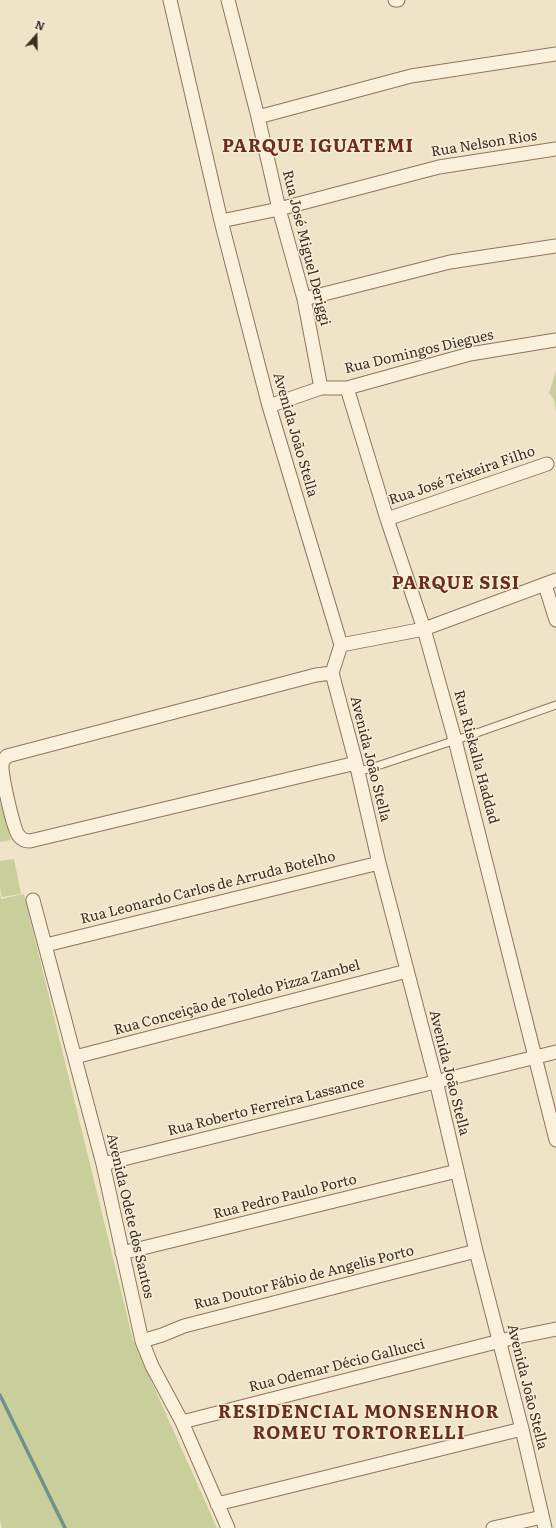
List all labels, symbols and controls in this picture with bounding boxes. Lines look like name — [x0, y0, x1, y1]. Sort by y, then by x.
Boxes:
north arrow — [16, 16, 56, 56]
text: N — [33, 16, 47, 34]
street label: Rua Nelson Rios — [430, 127, 538, 161]
district label: PARQUE IGUATEMI — [222, 136, 414, 158]
street label: Rua José Miguel Deriggi — [279, 169, 333, 327]
street label: Rua Domingos Diegues — [343, 327, 495, 377]
street label: Avenida João Stella — [269, 371, 321, 499]
street label: Rua José Teixeira Filho — [387, 443, 537, 509]
district label: PARQUE SISI — [392, 573, 520, 595]
street label: Rua Riskalla Haddad — [450, 688, 502, 826]
street label: Avenida João Stella — [346, 695, 394, 823]
street label: Rua Leonardo Carlos de Arruda Botelho — [79, 848, 337, 928]
street label: Rua Conceição de Toledo Pizza Zambel — [112, 957, 362, 1039]
street label: Avenida João Stella — [425, 1009, 473, 1137]
street label: Rua Roberto Ferreira Lassance — [166, 1074, 366, 1140]
street label: Avenida Odete dos Santos — [103, 1132, 157, 1300]
street label: Rua Pedro Paulo Porto — [211, 1171, 359, 1223]
street label: Rua Doutor Fábio de Angelis Porto — [192, 1242, 416, 1314]
street label: Avenida João Stella — [503, 1323, 551, 1451]
street label: Rua Odemar Décio Gallucci — [247, 1336, 427, 1396]
district label: RESIDENCIAL MONSENHOR ROMEU TORTORELLI — [218, 1402, 500, 1444]

